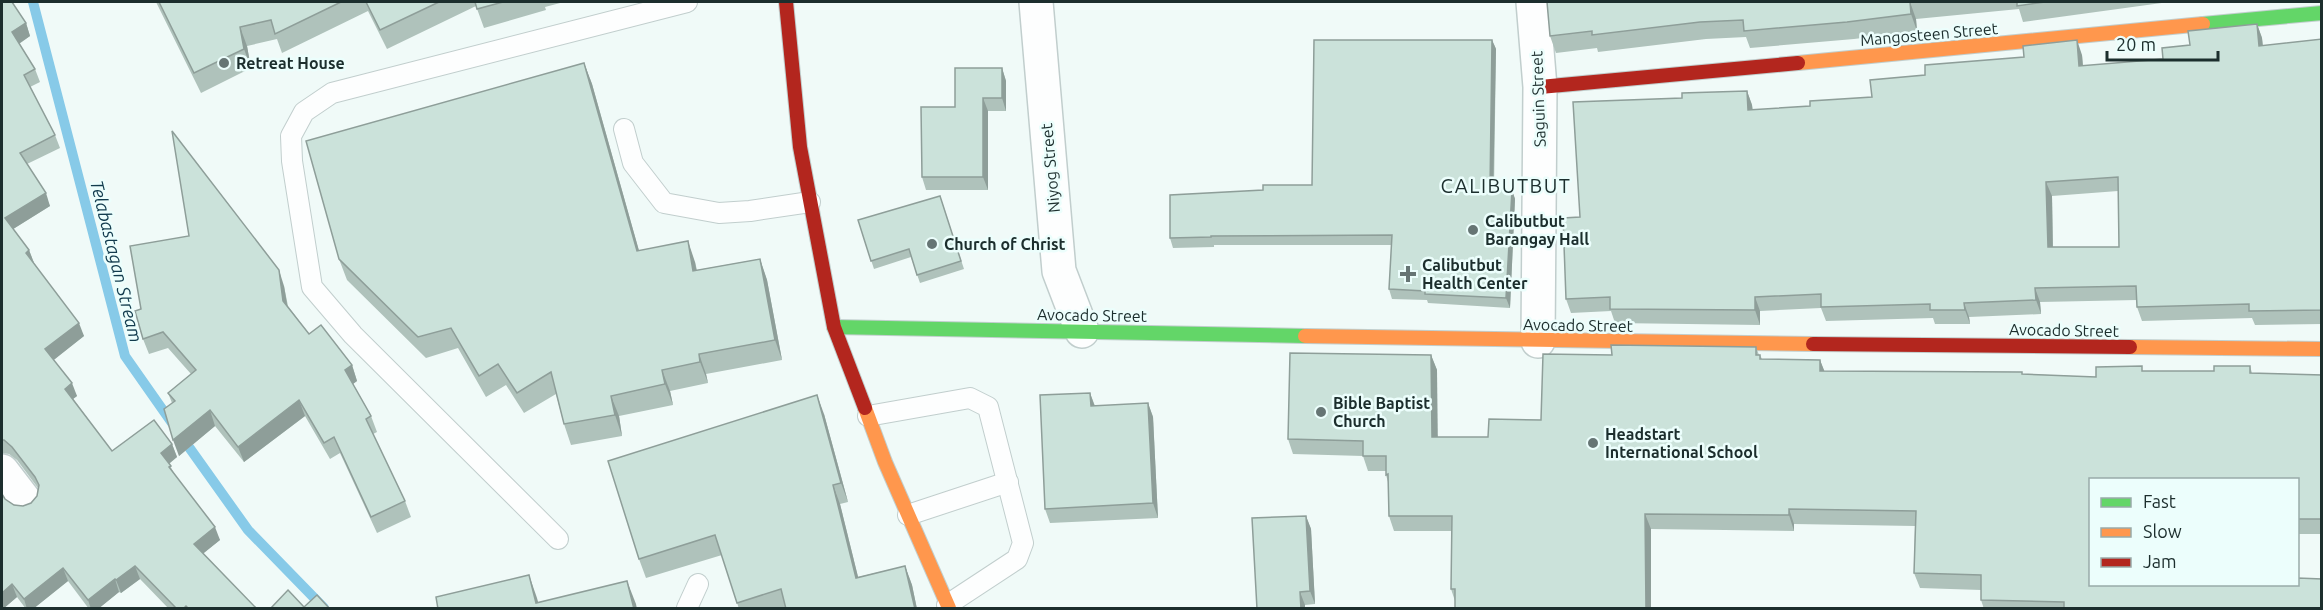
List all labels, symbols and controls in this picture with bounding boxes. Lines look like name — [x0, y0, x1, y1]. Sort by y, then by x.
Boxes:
street label: Mangosteen Street — [1859, 19, 1999, 49]
scale bar — [2107, 24, 2218, 62]
text: 20 m — [2116, 34, 2156, 54]
street label: Saguin Street — [1527, 50, 1549, 147]
place label: Retreat House — [236, 54, 345, 72]
marker: Retreat House — [217, 56, 231, 70]
street label: Niyog Street — [1037, 122, 1063, 214]
district label: CALIBUTBUT — [1441, 174, 1571, 197]
water label: Telabastagan Stream — [87, 178, 147, 344]
place label: Calibutbut Barangay Hall — [1485, 212, 1589, 248]
marker: Calibutbut Barangay Hall — [1466, 223, 1480, 237]
place label: Church of Christ — [944, 235, 1066, 253]
marker: Church of Christ — [925, 237, 939, 251]
place label: Calibutbut Health Center — [1422, 256, 1528, 292]
marker: Calibutbut Health Center — [1399, 265, 1417, 283]
street label: Avocado Street — [1037, 305, 1148, 325]
street label: Avocado Street — [1523, 315, 1634, 335]
street label: Avocado Street — [2009, 320, 2120, 340]
place label: Bible Baptist Church — [1333, 394, 1430, 430]
marker: Bible Baptist Church — [1314, 405, 1328, 419]
place label: Headstart International School — [1605, 425, 1758, 461]
marker: Headstart International School — [1586, 436, 1600, 450]
legend — [2089, 478, 2299, 586]
text: Fast — [2143, 491, 2176, 511]
text: Slow — [2143, 521, 2182, 541]
text: Jam — [2143, 551, 2177, 571]

